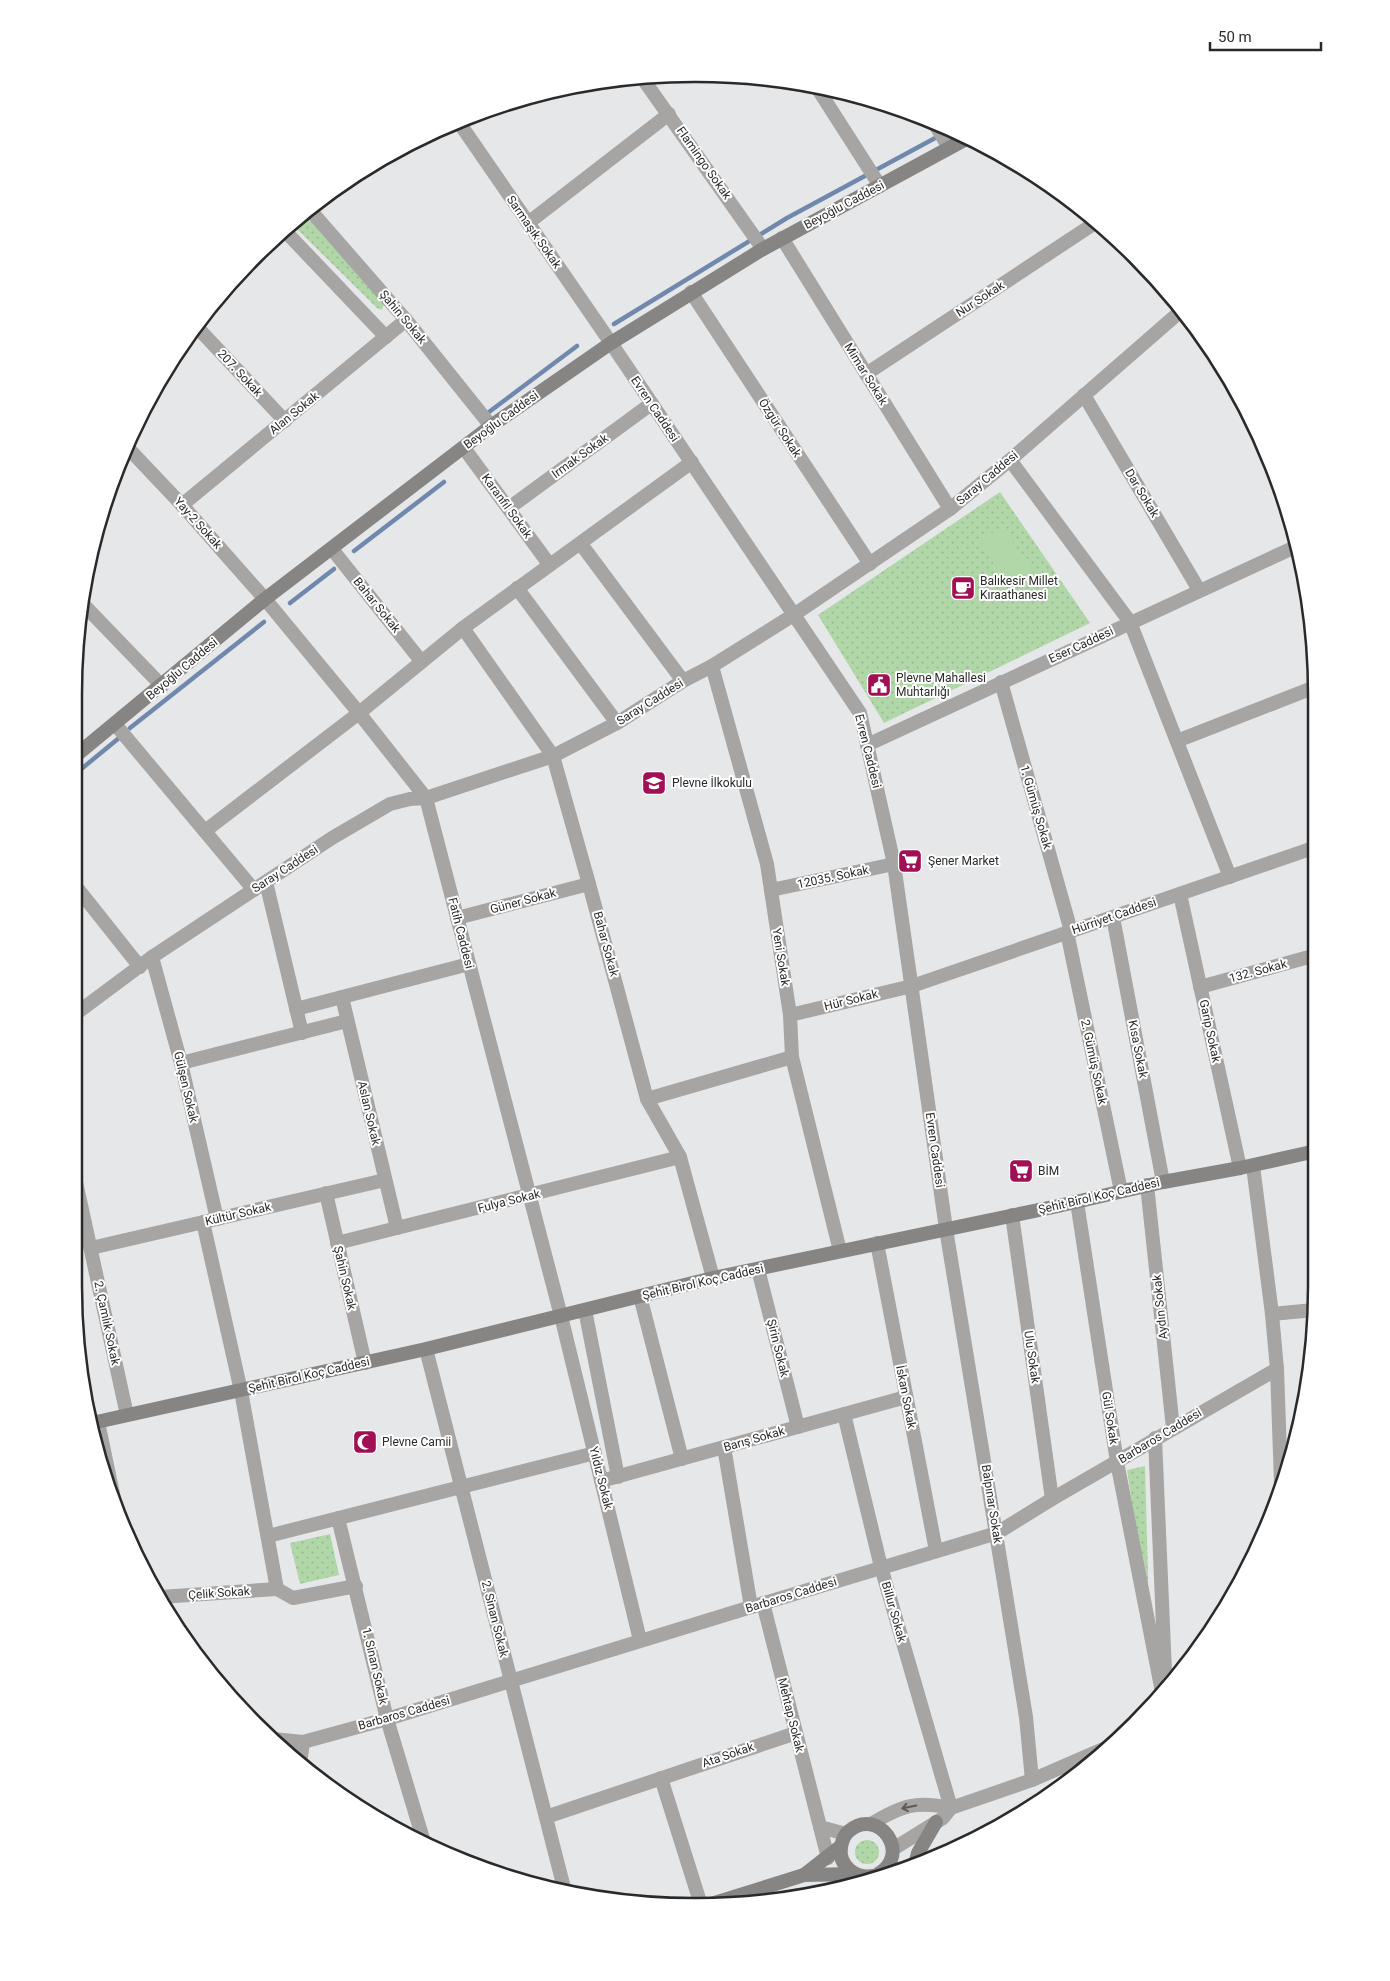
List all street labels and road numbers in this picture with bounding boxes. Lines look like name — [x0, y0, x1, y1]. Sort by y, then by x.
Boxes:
street label: Flamingo Sokak — [674, 124, 735, 203]
street label: Beyoğlu Caddesi — [802, 178, 887, 232]
street label: Sarmaşık Sokak — [504, 193, 565, 272]
street label: Nur Sokak — [953, 278, 1008, 320]
street label: Şahin Sokak — [377, 287, 430, 347]
street label: Mimar Sokak — [841, 341, 891, 408]
street label: 207. Sokak — [215, 347, 266, 400]
street label: Evren Caddesi — [628, 374, 682, 444]
street label: Alan Sokak — [266, 388, 322, 437]
street label: Beyoğlu Caddesi — [461, 388, 541, 452]
street label: Özgür Sokak — [756, 395, 806, 461]
street label: Irmak Sokak — [549, 430, 612, 481]
street label: Saray Caddesi — [953, 448, 1021, 508]
street label: Dar Sokak — [1122, 466, 1162, 521]
street label: Karanfil Sokak — [479, 471, 536, 542]
street label: Yay-2 Sokak — [171, 494, 225, 552]
street label: Bahar Sokak — [351, 575, 404, 636]
street label: Eser Caddesi — [1046, 624, 1116, 666]
street label: Beyoğlu Caddesi — [143, 635, 221, 703]
street label: Saray Caddesi — [614, 676, 686, 728]
street label: Evren Caddesi — [852, 713, 884, 790]
street label: 1. Gümüş Sokak — [1017, 763, 1055, 851]
street label: Saray Caddesi — [249, 842, 321, 896]
street label: 12035. Sokak — [796, 862, 871, 891]
street label: Güner Sokak — [489, 885, 558, 916]
street label: Hürriyet Caddesi — [1070, 895, 1158, 937]
street label: Fatih Caddesi — [445, 896, 477, 970]
street label: Bahar Sokak — [591, 910, 622, 979]
street label: Yeni Sokak — [770, 927, 793, 988]
street label: 132. Sokak — [1228, 956, 1289, 985]
street label: Hür Sokak — [823, 986, 880, 1013]
street label: Garip Sokak — [1196, 998, 1224, 1065]
street label: 2. Gümüş Sokak — [1078, 1018, 1110, 1107]
street label: Kısa Sokak — [1126, 1019, 1151, 1080]
street label: Gülşen Sokak — [171, 1050, 201, 1125]
street label: Aslan Sokak — [355, 1079, 383, 1147]
street label: Evren Caddesi — [923, 1112, 947, 1189]
street label: Şehit Birol Koç Caddesi — [1037, 1175, 1161, 1217]
street label: Fulya Sokak — [476, 1186, 543, 1216]
street label: Kültür Sokak — [204, 1199, 273, 1228]
street label: Şahin Sokak — [331, 1245, 359, 1312]
street label: Şehit Birol Koç Caddesi — [641, 1261, 765, 1303]
street label: Aydın Sokak — [1150, 1273, 1170, 1340]
street label: 2. Çamlık Sokak — [91, 1280, 123, 1367]
street label: Şirin Sokak — [764, 1318, 792, 1379]
street label: Ulu Sokak — [1021, 1330, 1043, 1385]
street label: Şehit Birol Koç Caddesi — [247, 1354, 371, 1396]
street label: İskan Sokak — [893, 1364, 920, 1431]
street label: Gül Sokak — [1099, 1391, 1121, 1446]
street label: Barbaros Caddesi — [1116, 1406, 1204, 1466]
street label: Barış Sokak — [722, 1423, 787, 1454]
street label: Yıldız Sokak — [586, 1445, 616, 1512]
street label: Balpınar Sokak — [979, 1464, 1005, 1545]
street label: Barbaros Caddesi — [744, 1574, 838, 1616]
street label: 2. Sinan Sokak — [479, 1579, 511, 1660]
street label: Billur Sokak — [879, 1580, 910, 1645]
street label: Çelik Sokak — [188, 1584, 251, 1602]
street label: 1. Sinan Sokak — [359, 1626, 391, 1707]
street label: Mehtap Sokak — [775, 1676, 807, 1755]
street label: Barbaros Caddesi — [357, 1693, 451, 1733]
street label: Ata Sokak — [700, 1739, 757, 1770]

